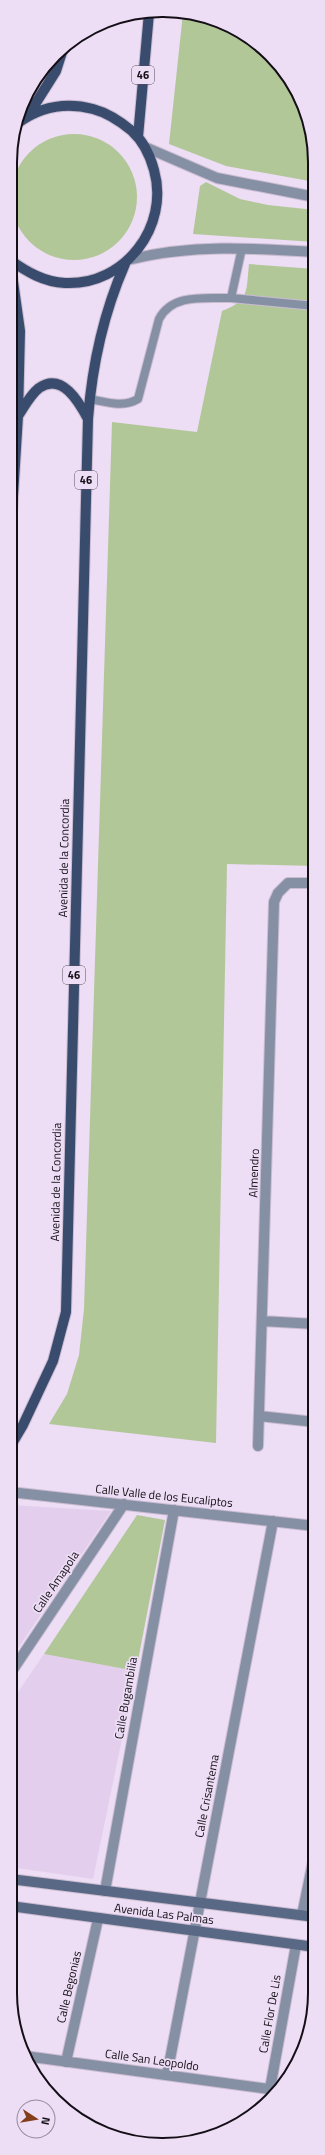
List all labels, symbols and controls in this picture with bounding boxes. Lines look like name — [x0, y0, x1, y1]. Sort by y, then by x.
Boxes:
road number: 46 — [132, 66, 154, 84]
road number: 46 — [75, 471, 97, 489]
street label: Avenida de la Concordia — [53, 798, 74, 918]
road number: 46 — [63, 966, 85, 984]
street label: Avenida de la Concordia — [45, 1122, 66, 1242]
street label: Almendro — [243, 1148, 264, 1198]
street label: Calle Valle de los Eucaliptos — [94, 1479, 234, 1512]
street label: Calle Amapola — [28, 1547, 83, 1617]
street label: Calle Bugambilia — [109, 1655, 142, 1740]
street label: Calle Crisantema — [189, 1753, 224, 1839]
street label: Avenida Las Palmas — [113, 1898, 215, 1929]
street label: Calle Begonias — [51, 1949, 86, 2025]
street label: Calle Flor De Lis — [253, 1973, 286, 2055]
street label: Calle San Leopoldo — [104, 2044, 200, 2075]
north arrow — [16, 2099, 56, 2139]
text: N — [37, 2116, 54, 2126]

